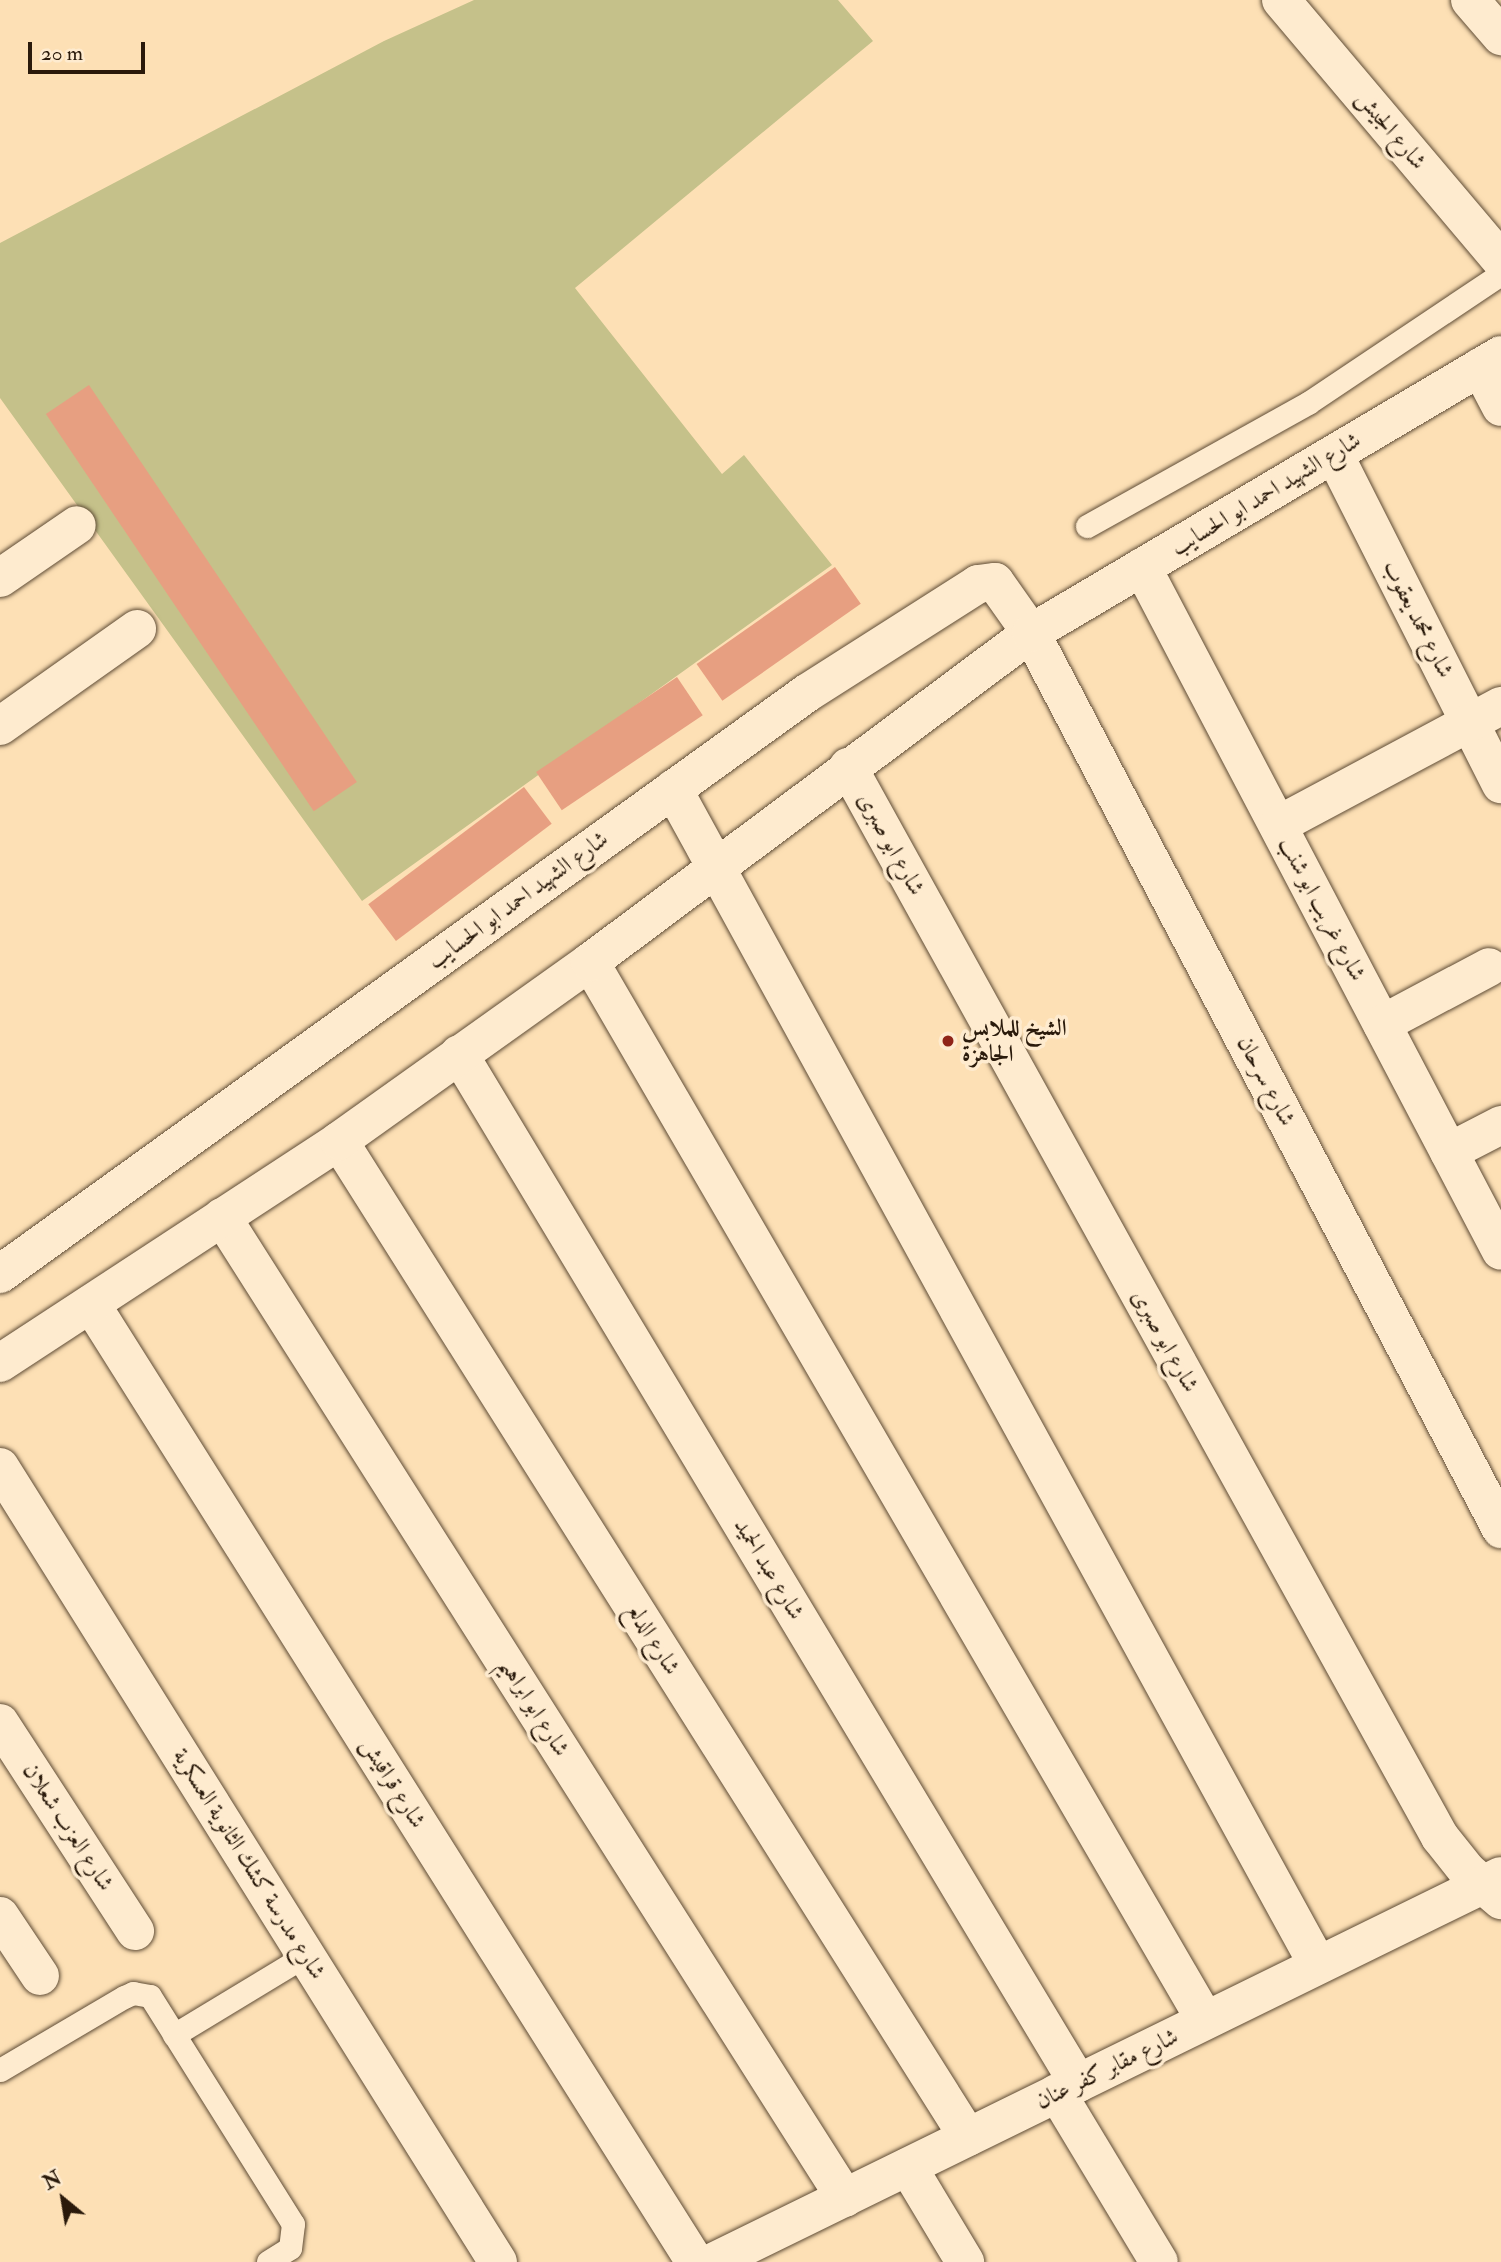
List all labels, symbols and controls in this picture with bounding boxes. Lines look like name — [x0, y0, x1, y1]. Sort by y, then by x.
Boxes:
scale bar — [32, 28, 149, 72]
text: 20 m — [41, 40, 83, 67]
street label: شارع الجيش — [1350, 85, 1432, 175]
street label: شارع الشهيد احمد ابو الحسايب — [1166, 426, 1366, 562]
street label: شارع محمد يعقوب — [1377, 556, 1459, 682]
street label: شارع ابو صبرى — [852, 788, 930, 900]
street label: شارع الشهيد احمد ابو الحسايب — [422, 825, 614, 975]
street label: شارع غريب ابو شنب — [1272, 832, 1372, 986]
place label: الشيخ للملابس الجاهزة — [962, 1014, 1067, 1068]
street label: شارع سرحان — [1231, 1031, 1301, 1131]
marker: الشيخ للملابس الجاهزة — [940, 1033, 956, 1049]
street label: شارع ابو صبرى — [1126, 1285, 1204, 1397]
street label: شارع عبد الحميد — [728, 1513, 810, 1625]
street label: شارع الدلع — [620, 1598, 686, 1680]
street label: شارع ابو ابراهيم — [493, 1653, 575, 1761]
street label: شارع قراقيش — [354, 1733, 432, 1833]
street label: شارع مدرسة كشك الثانوية العسكرية — [167, 1744, 331, 1984]
street label: شارع العزب شعلان — [16, 1758, 120, 1896]
street label: شارع مقابر كفر عنان — [1031, 2023, 1183, 2115]
north arrow — [28, 2164, 98, 2234]
text: N — [39, 2166, 66, 2195]

